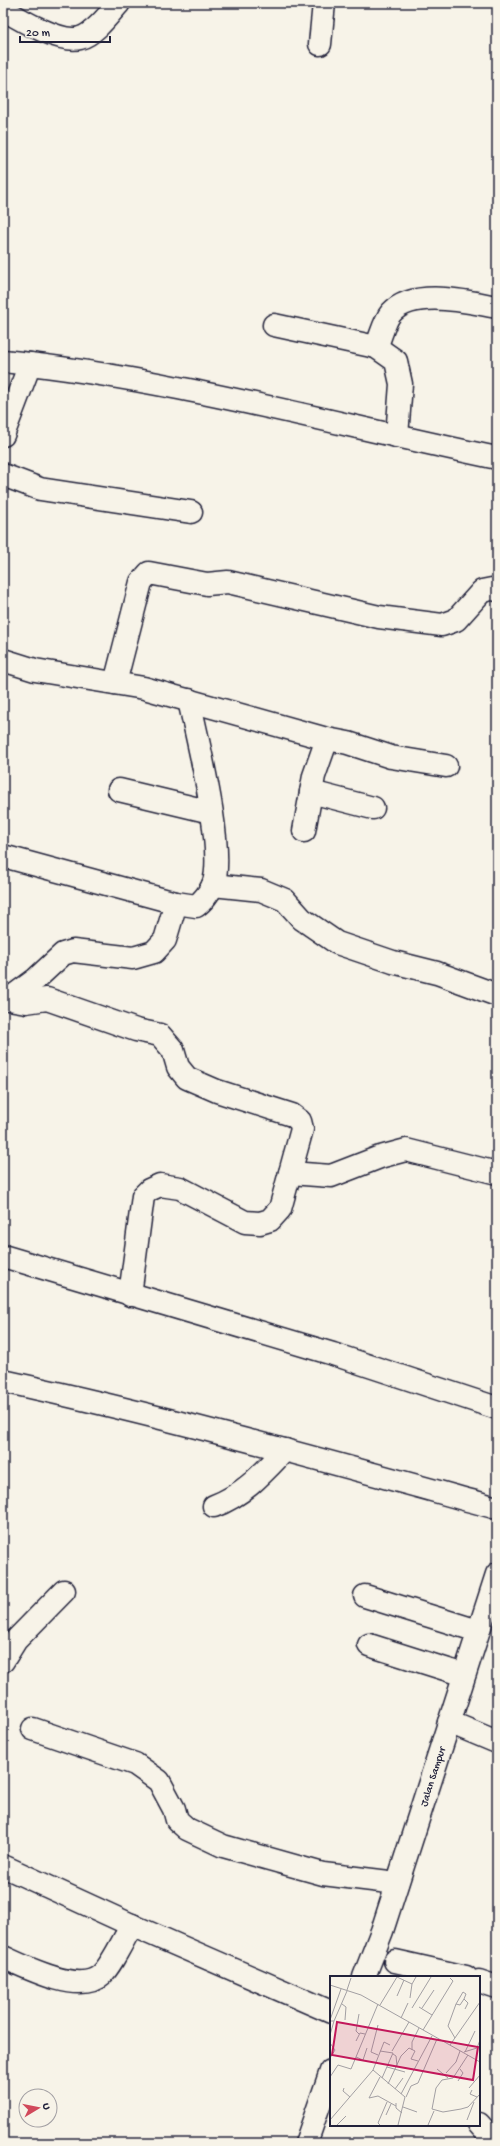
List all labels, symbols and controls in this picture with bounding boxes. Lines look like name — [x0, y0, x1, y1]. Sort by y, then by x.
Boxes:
scale bar — [20, 18, 110, 44]
text: 20 m — [26, 27, 51, 41]
street label: Jalan Sampur — [419, 1745, 449, 1808]
inset map — [330, 1976, 480, 2126]
north arrow — [18, 2088, 58, 2128]
text: U — [39, 2102, 52, 2111]

